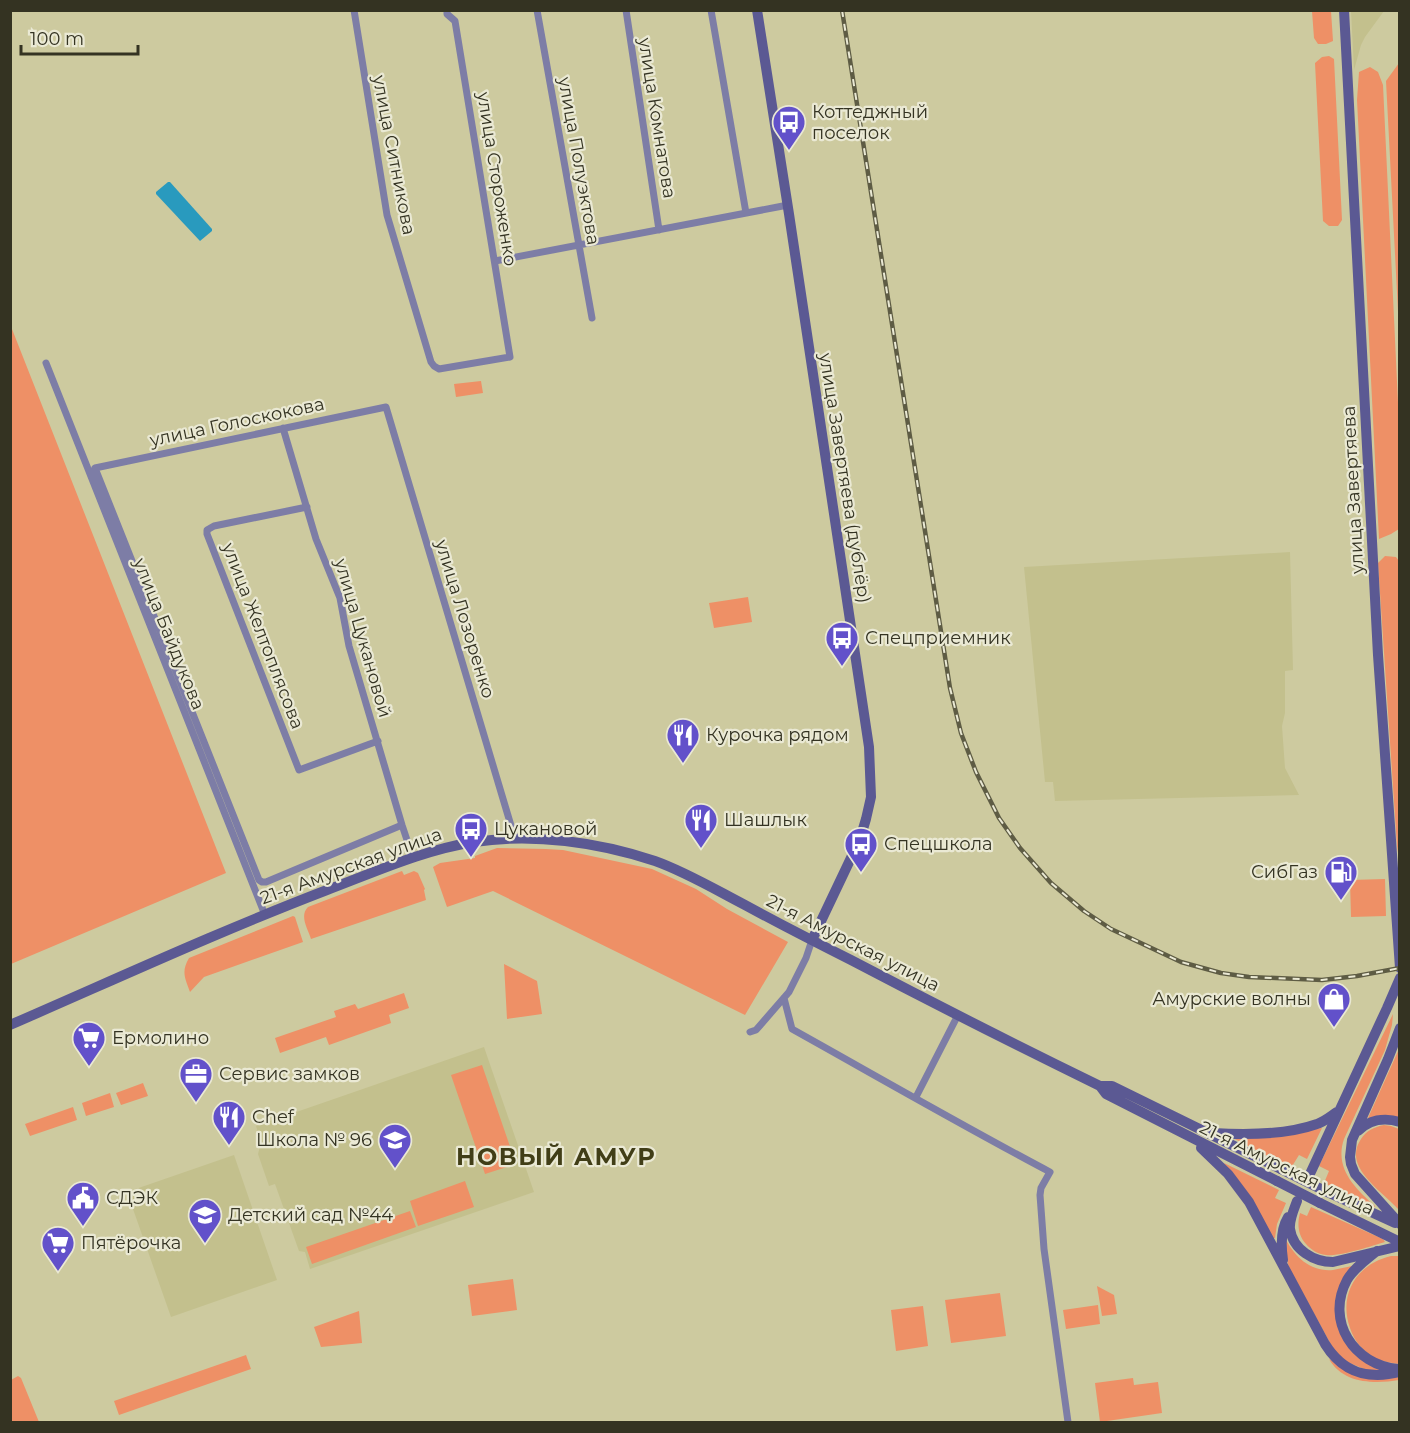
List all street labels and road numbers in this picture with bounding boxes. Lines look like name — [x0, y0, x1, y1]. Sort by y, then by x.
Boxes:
street label: улица Комнатова — [633, 35, 681, 200]
street label: улица Ситникова — [368, 72, 420, 237]
street label: улица Полуэктова — [553, 74, 605, 247]
street label: улица Стороженко — [472, 89, 522, 268]
street label: улица Завертяева (дублёр) — [814, 350, 876, 605]
street label: улица Голоскокова — [147, 393, 326, 451]
street label: улица Завертяева — [1338, 405, 1368, 576]
street label: улица Лозоренко — [430, 536, 500, 701]
street label: улица Желтоплясова — [217, 539, 309, 732]
street label: улица Байдукова — [128, 554, 209, 713]
street label: улица Цукановой — [329, 555, 396, 720]
street label: 21-я Амурская улица — [257, 823, 445, 909]
street label: 21-я Амурская улица — [763, 890, 943, 996]
street label: 21-я Амурская улица — [1196, 1116, 1378, 1220]

